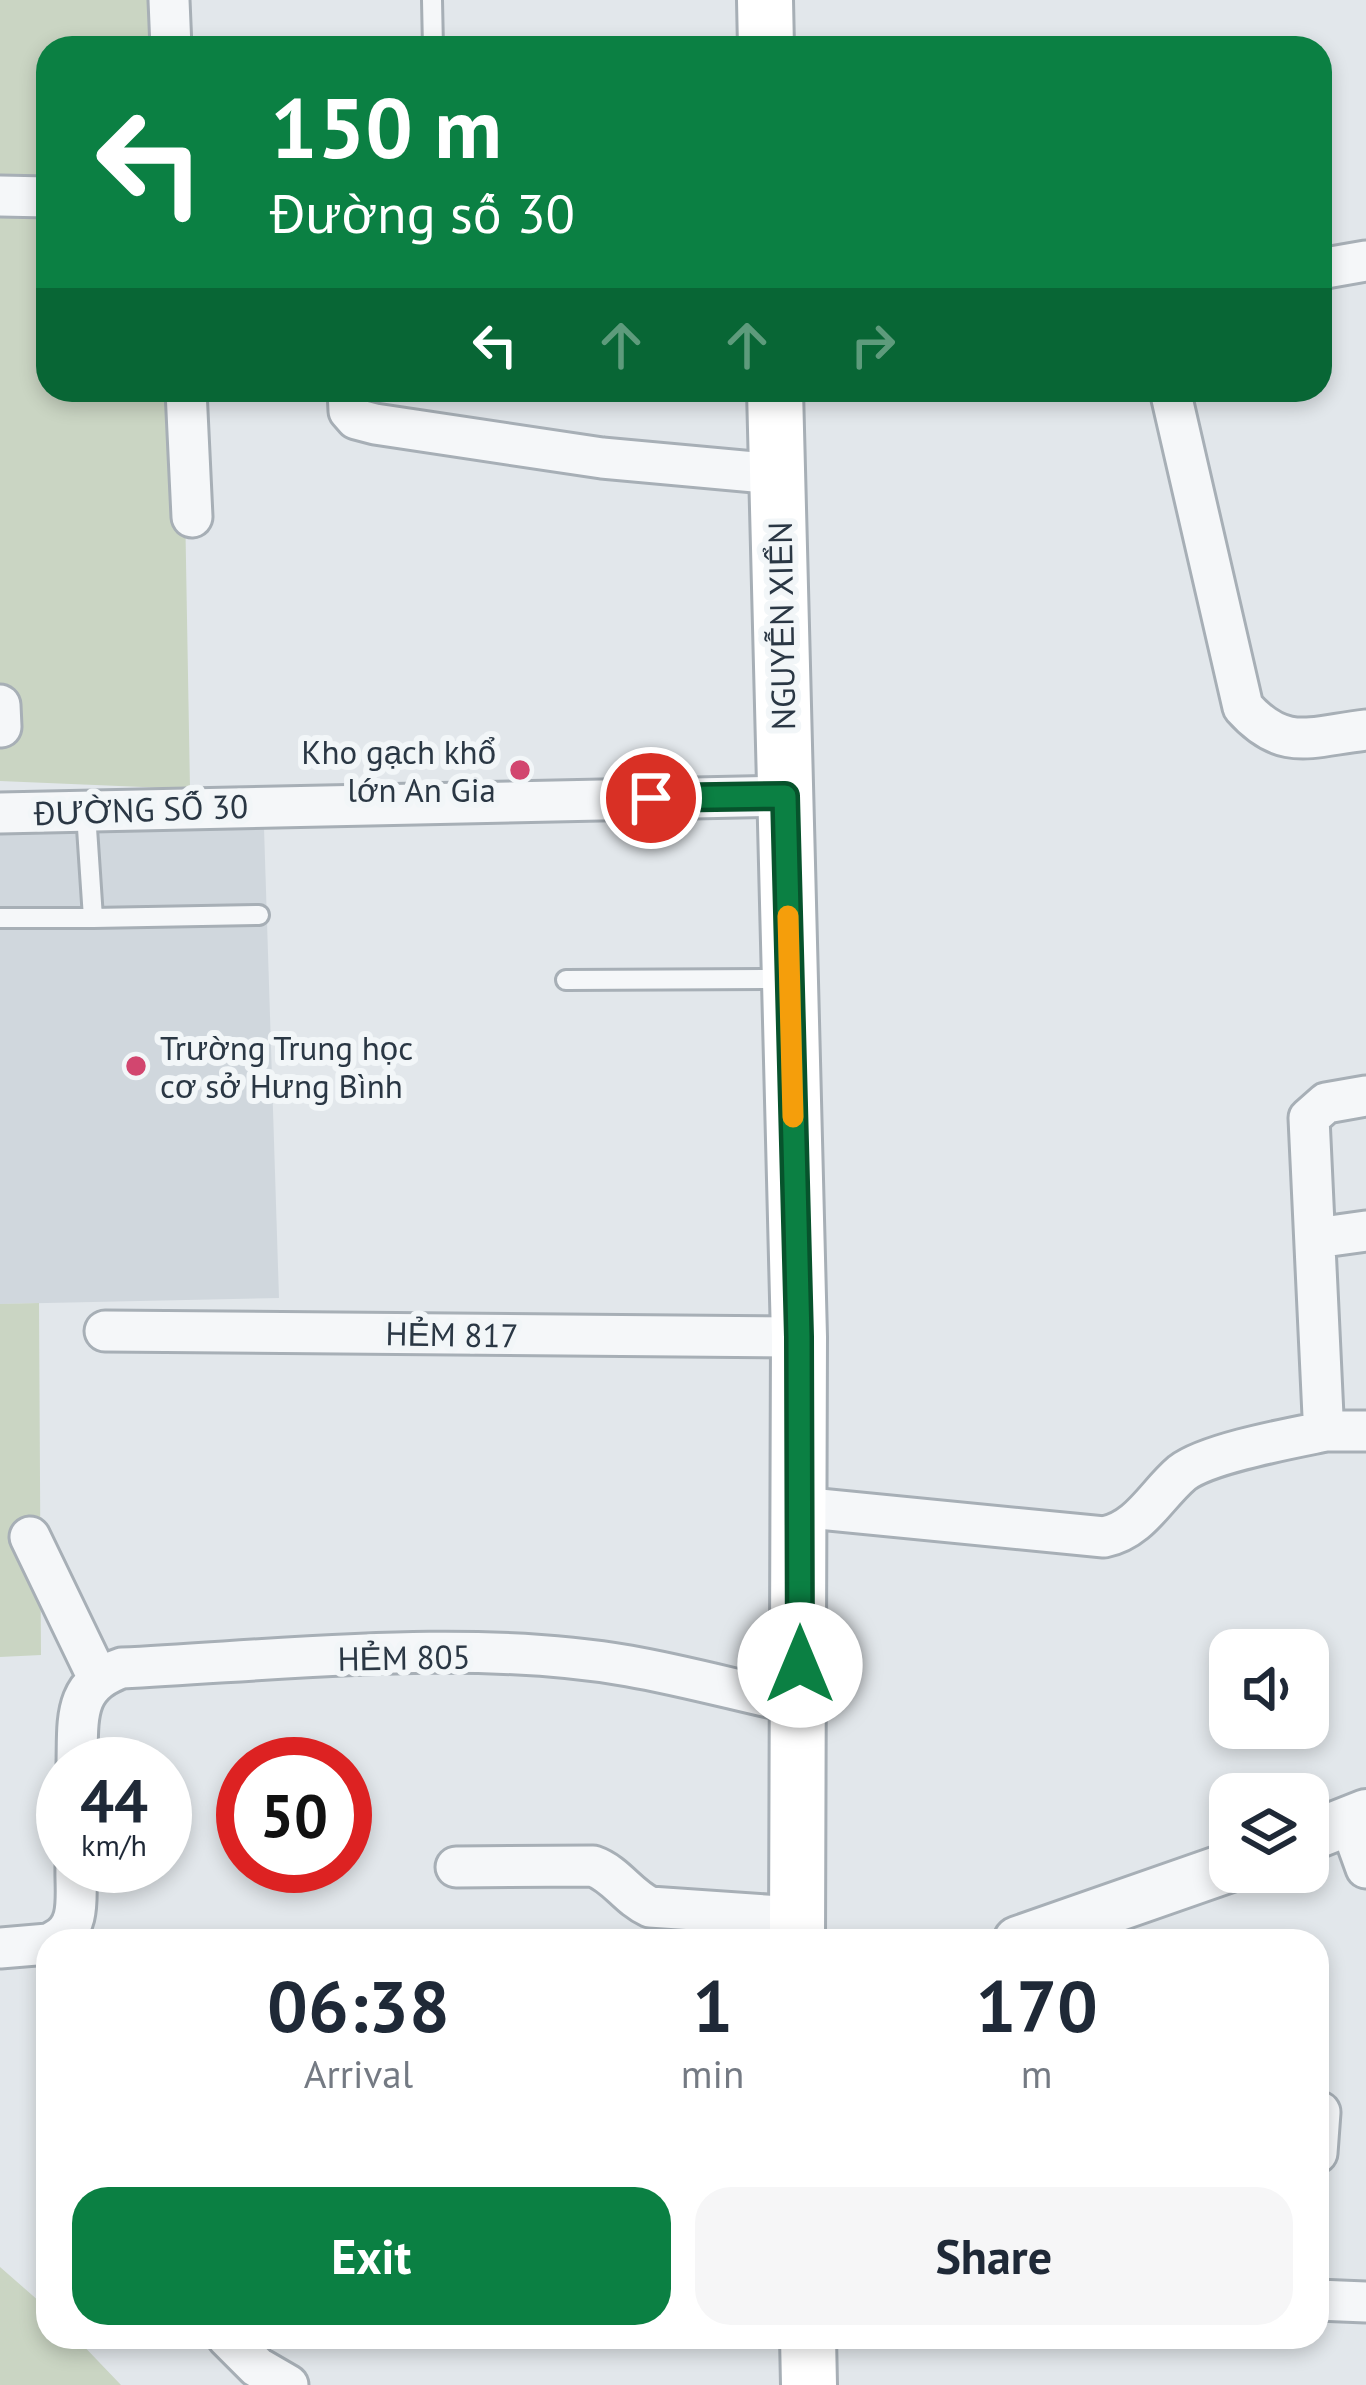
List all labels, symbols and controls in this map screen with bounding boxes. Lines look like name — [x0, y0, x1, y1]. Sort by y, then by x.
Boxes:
text: 150 m — [270, 72, 502, 181]
icon: left — [72, 84, 228, 240]
text: Đường số 30 — [270, 178, 575, 248]
icon: left — [462, 312, 528, 378]
icon: ahead — [588, 312, 654, 378]
icon: ahead — [714, 312, 780, 378]
icon: right — [840, 312, 906, 378]
street label: NGUYỄN XIỂN — [758, 521, 804, 731]
place label: Kho gạch khổ lớn An Gia — [301, 730, 496, 811]
pin — [600, 747, 702, 849]
marker: Kho gạch khổ lớn An Gia — [507, 757, 533, 783]
icon: arrive — [618, 765, 684, 831]
street label: ĐƯỜNG SỐ 30 — [32, 784, 249, 834]
place label: Trường Trung học cơ sở Hưng Bình — [160, 1026, 413, 1107]
marker: Trường Trung học cơ sở Hưng Bình — [123, 1053, 149, 1079]
street label: HẺM 817 — [385, 1311, 519, 1357]
position arrow — [737, 1602, 863, 1728]
map controls — [1209, 1629, 1329, 1893]
button: sound — [1209, 1629, 1329, 1749]
street label: HẺM 805 — [337, 1634, 471, 1680]
speed limit sign: 50 — [216, 1737, 372, 1893]
text: 44 — [80, 1761, 148, 1839]
button: layers — [1209, 1773, 1329, 1893]
text: km/h — [81, 1825, 147, 1864]
text: 06:38 — [267, 1959, 450, 2052]
text: 1 — [692, 1959, 733, 2052]
text: 170 — [975, 1959, 1098, 2052]
text: Arrival — [304, 2048, 413, 2099]
text: min — [681, 2048, 744, 2099]
text: m — [1021, 2048, 1052, 2099]
button: Exit — [72, 2187, 671, 2325]
button: Share — [695, 2187, 1293, 2325]

